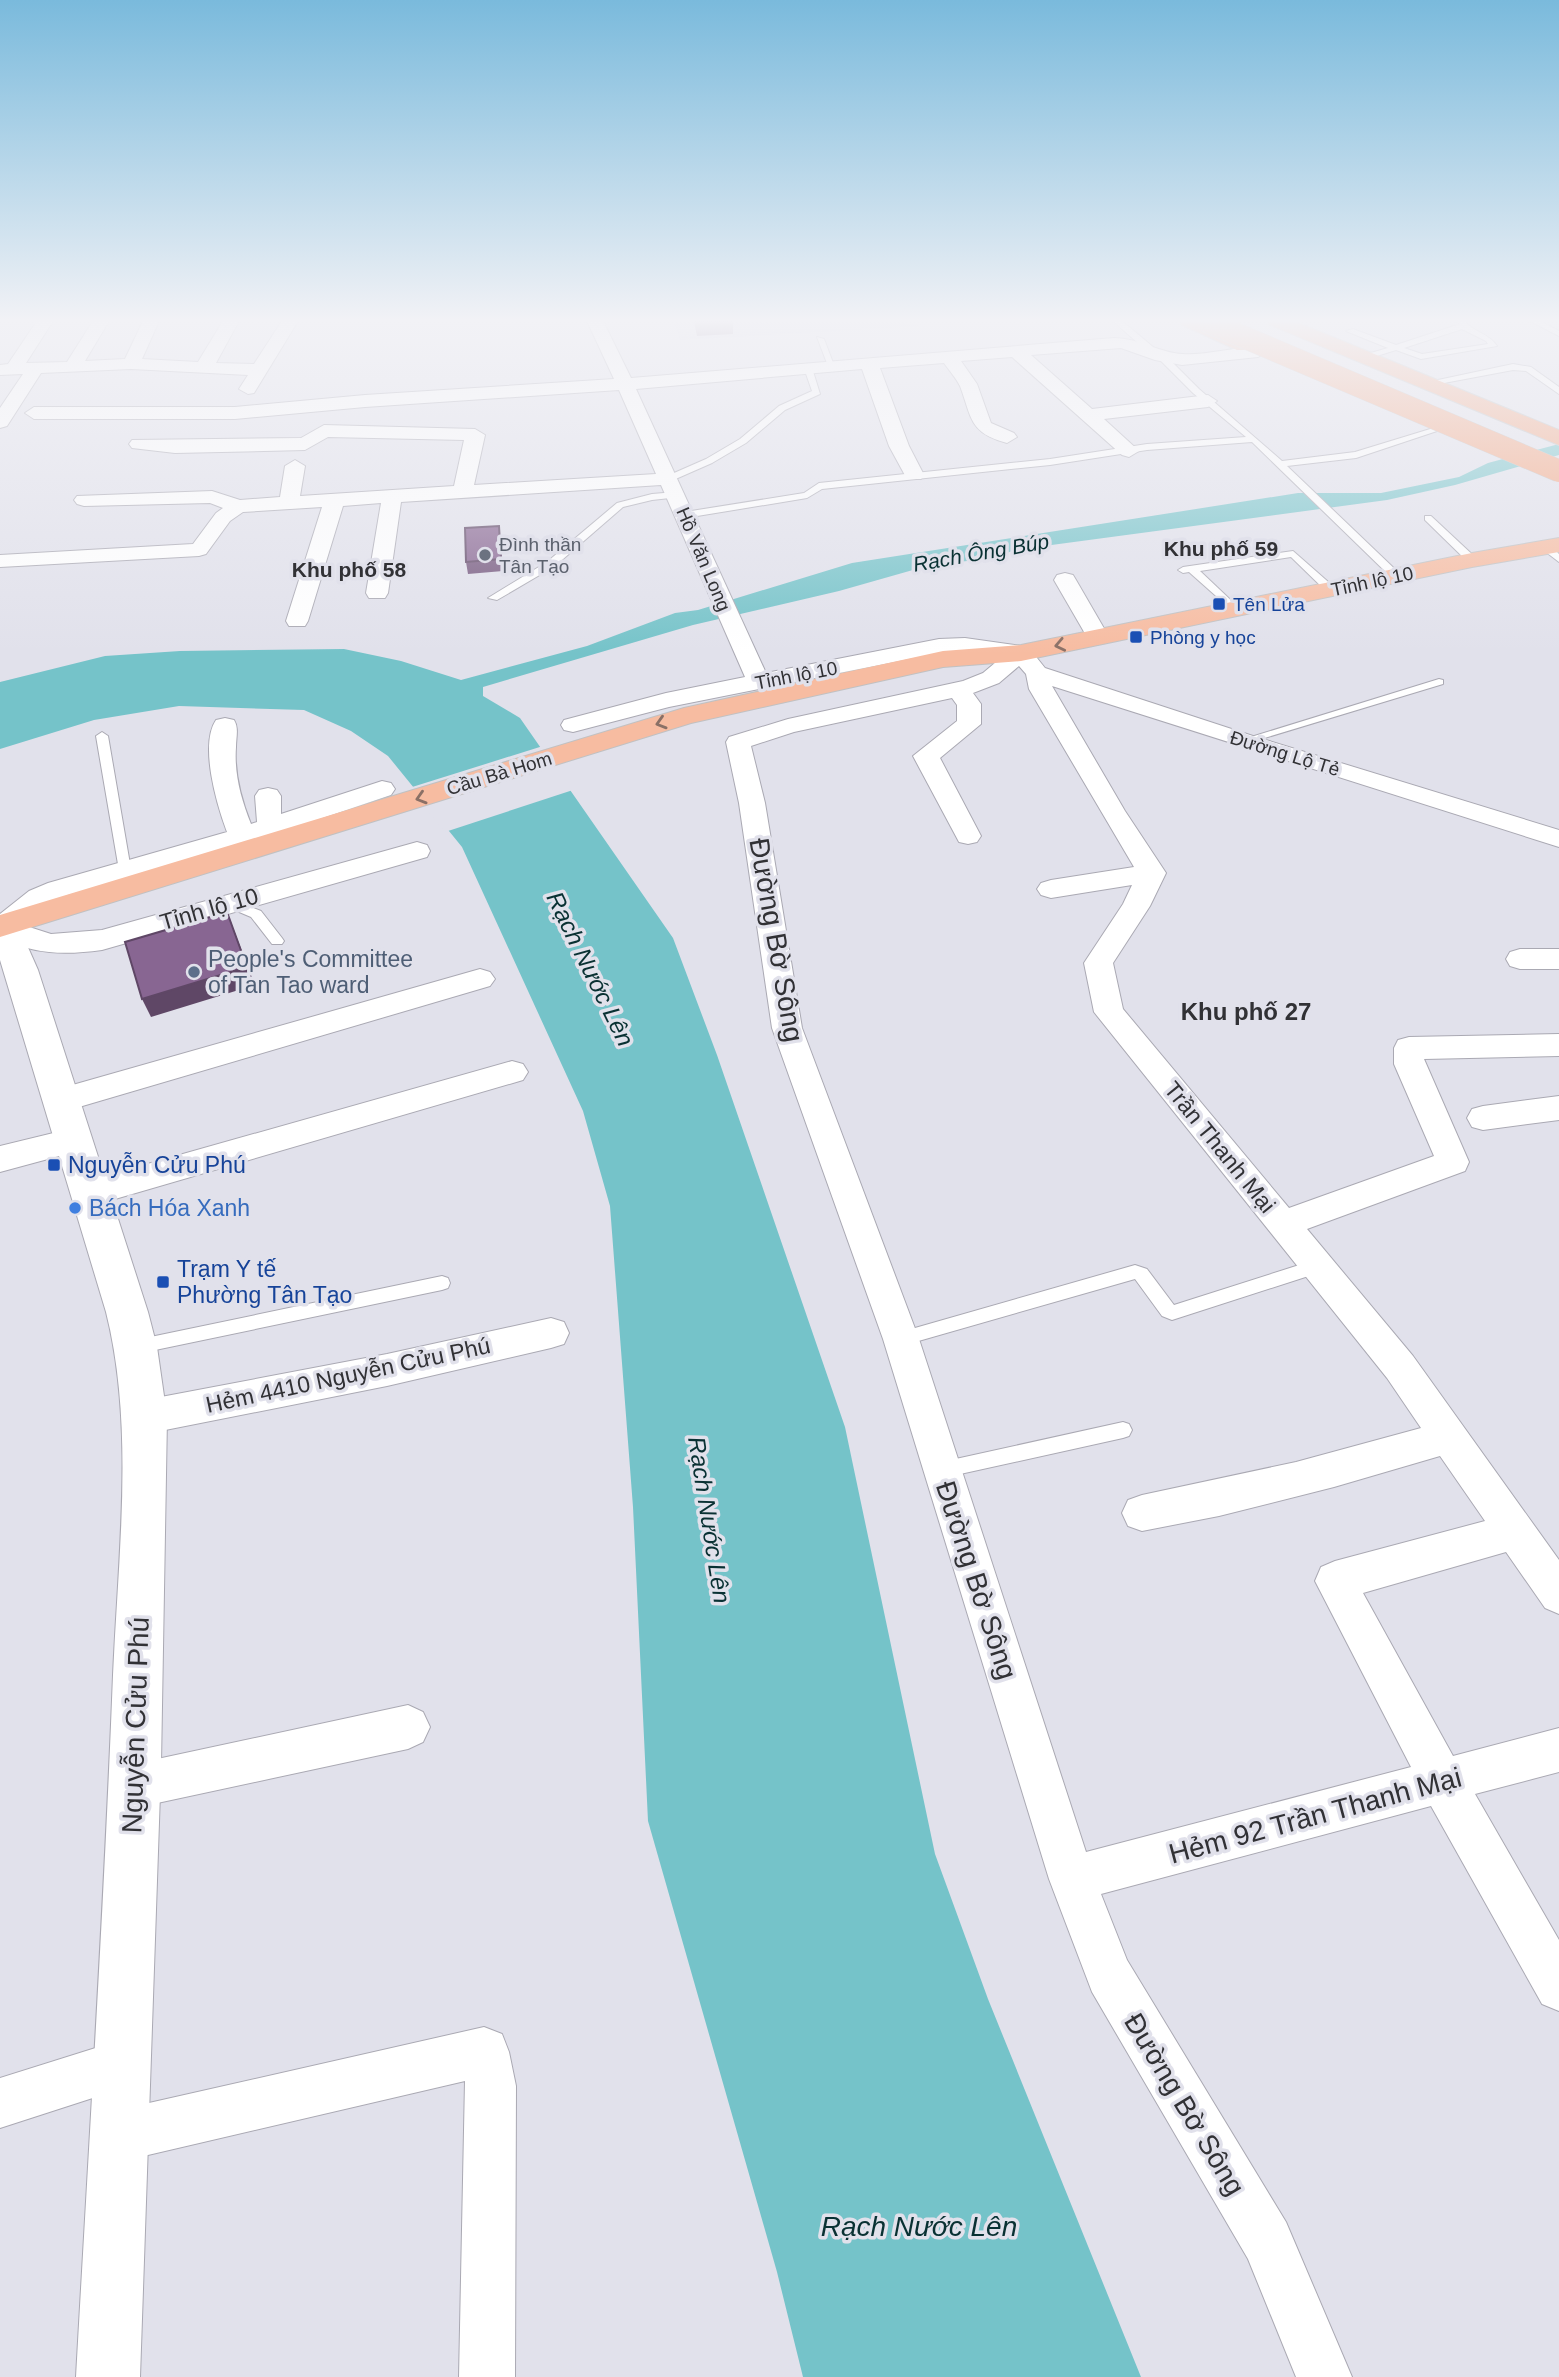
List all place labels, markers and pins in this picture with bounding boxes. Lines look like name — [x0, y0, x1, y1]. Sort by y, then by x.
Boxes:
place label: Đình thần Tân Tạo — [499, 534, 581, 577]
marker: Đình thần Tân Tạo — [477, 547, 493, 563]
place label: Tên Lửa — [1233, 594, 1305, 615]
marker: Tên Lửa — [1211, 596, 1227, 612]
place label: Phòng y học — [1150, 627, 1256, 648]
marker: Phòng y học — [1128, 629, 1144, 645]
place label: People's Committee of Tan Tao ward — [208, 946, 413, 998]
marker: People's Committee of Tan Tao ward — [186, 964, 202, 980]
place label: Nguyễn Cửu Phú — [68, 1152, 246, 1178]
marker: Nguyễn Cửu Phú — [46, 1157, 62, 1173]
place label: Bách Hóa Xanh — [89, 1195, 250, 1221]
marker: Bách Hóa Xanh — [67, 1200, 83, 1216]
place label: Trạm Y tế Phường Tân Tạo — [177, 1256, 352, 1308]
marker: Trạm Y tế Phường Tân Tạo — [155, 1274, 171, 1290]

